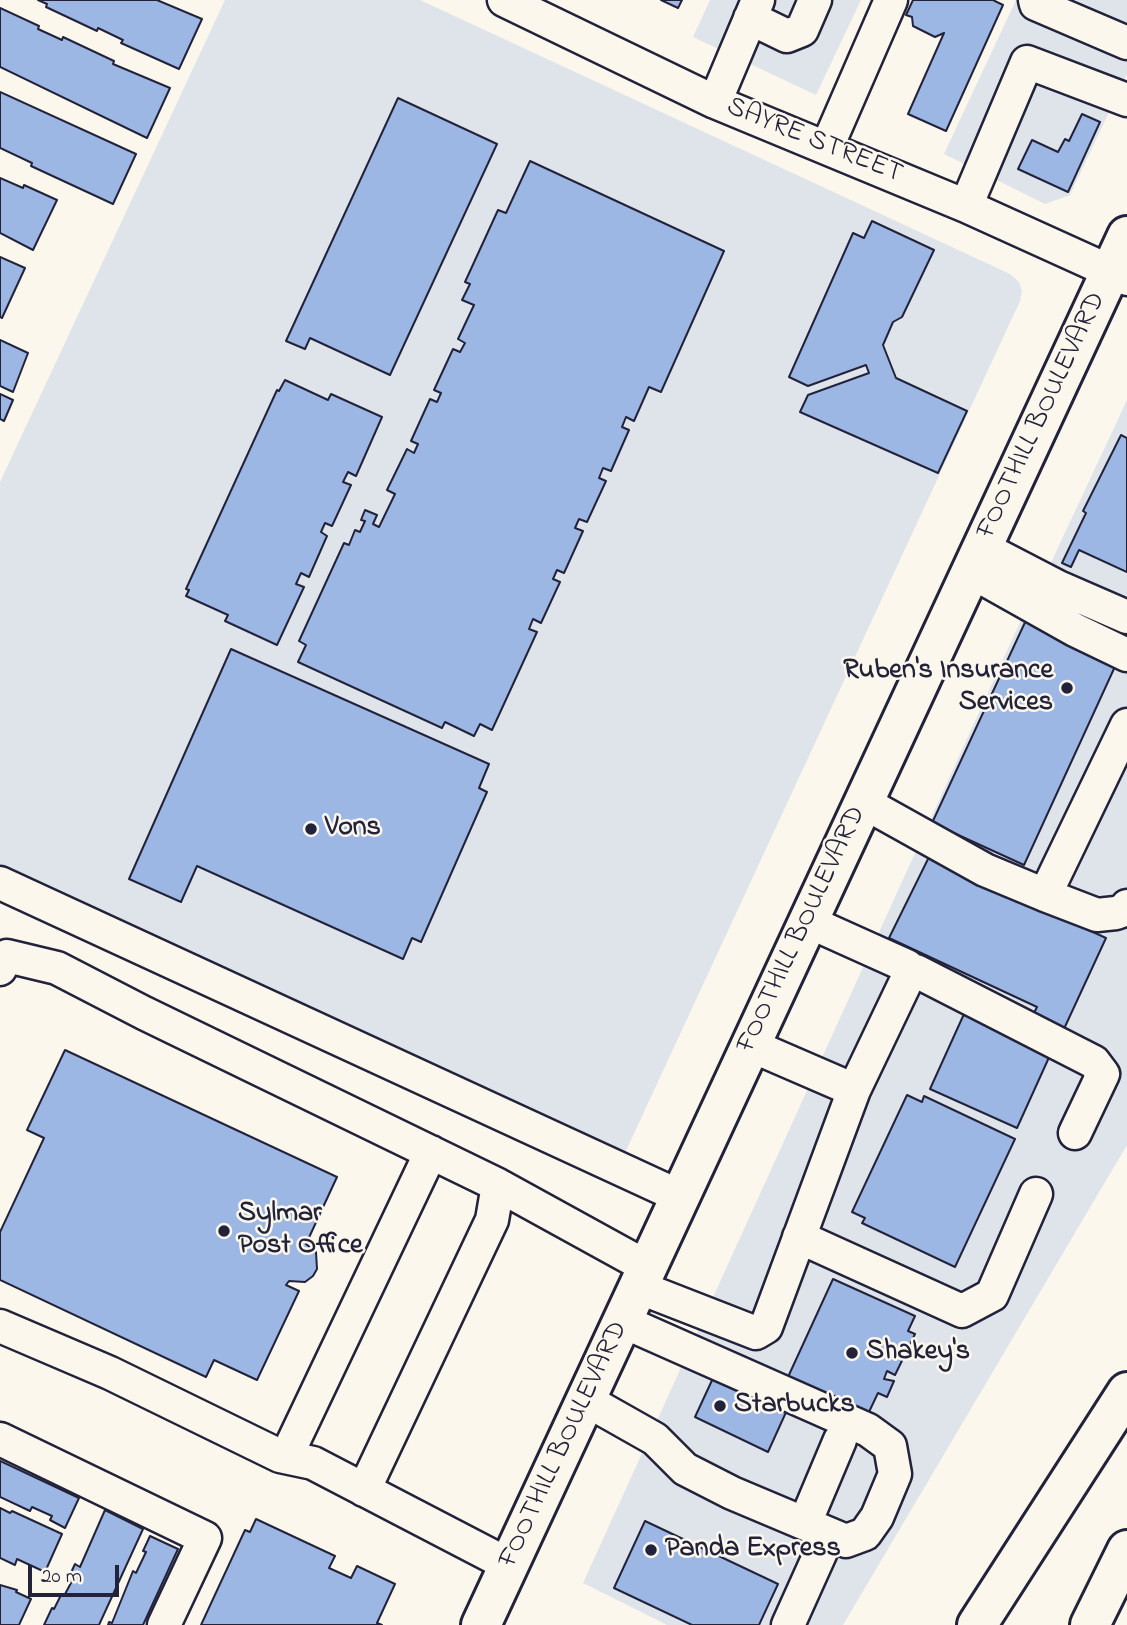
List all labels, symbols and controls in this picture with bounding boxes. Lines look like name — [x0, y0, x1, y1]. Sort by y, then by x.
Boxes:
street label: SAYRE STREET — [721, 91, 907, 193]
street label: FOOTHILL BOULEVARD — [971, 287, 1115, 545]
place label: Ruben's Insurance Services — [843, 655, 1053, 721]
marker: Ruben's Insurance Services — [1059, 680, 1075, 696]
street label: FOOTHILL BOULEVARD — [731, 801, 875, 1059]
place label: Vons — [325, 812, 381, 846]
marker: Vons — [303, 821, 319, 837]
place label: Sylmar Post Office — [238, 1198, 363, 1264]
marker: Sylmar Post Office — [216, 1223, 232, 1239]
street label: FOOTHILL BOULEVARD — [493, 1316, 637, 1574]
place label: Shakey's — [866, 1336, 970, 1370]
marker: Shakey's — [844, 1345, 860, 1361]
place label: Starbucks — [734, 1389, 855, 1423]
marker: Starbucks — [712, 1398, 728, 1414]
place label: Panda Express — [665, 1533, 841, 1567]
marker: Panda Express — [643, 1542, 659, 1558]
scale bar — [32, 1552, 122, 1596]
text: 20 m — [41, 1562, 82, 1592]

